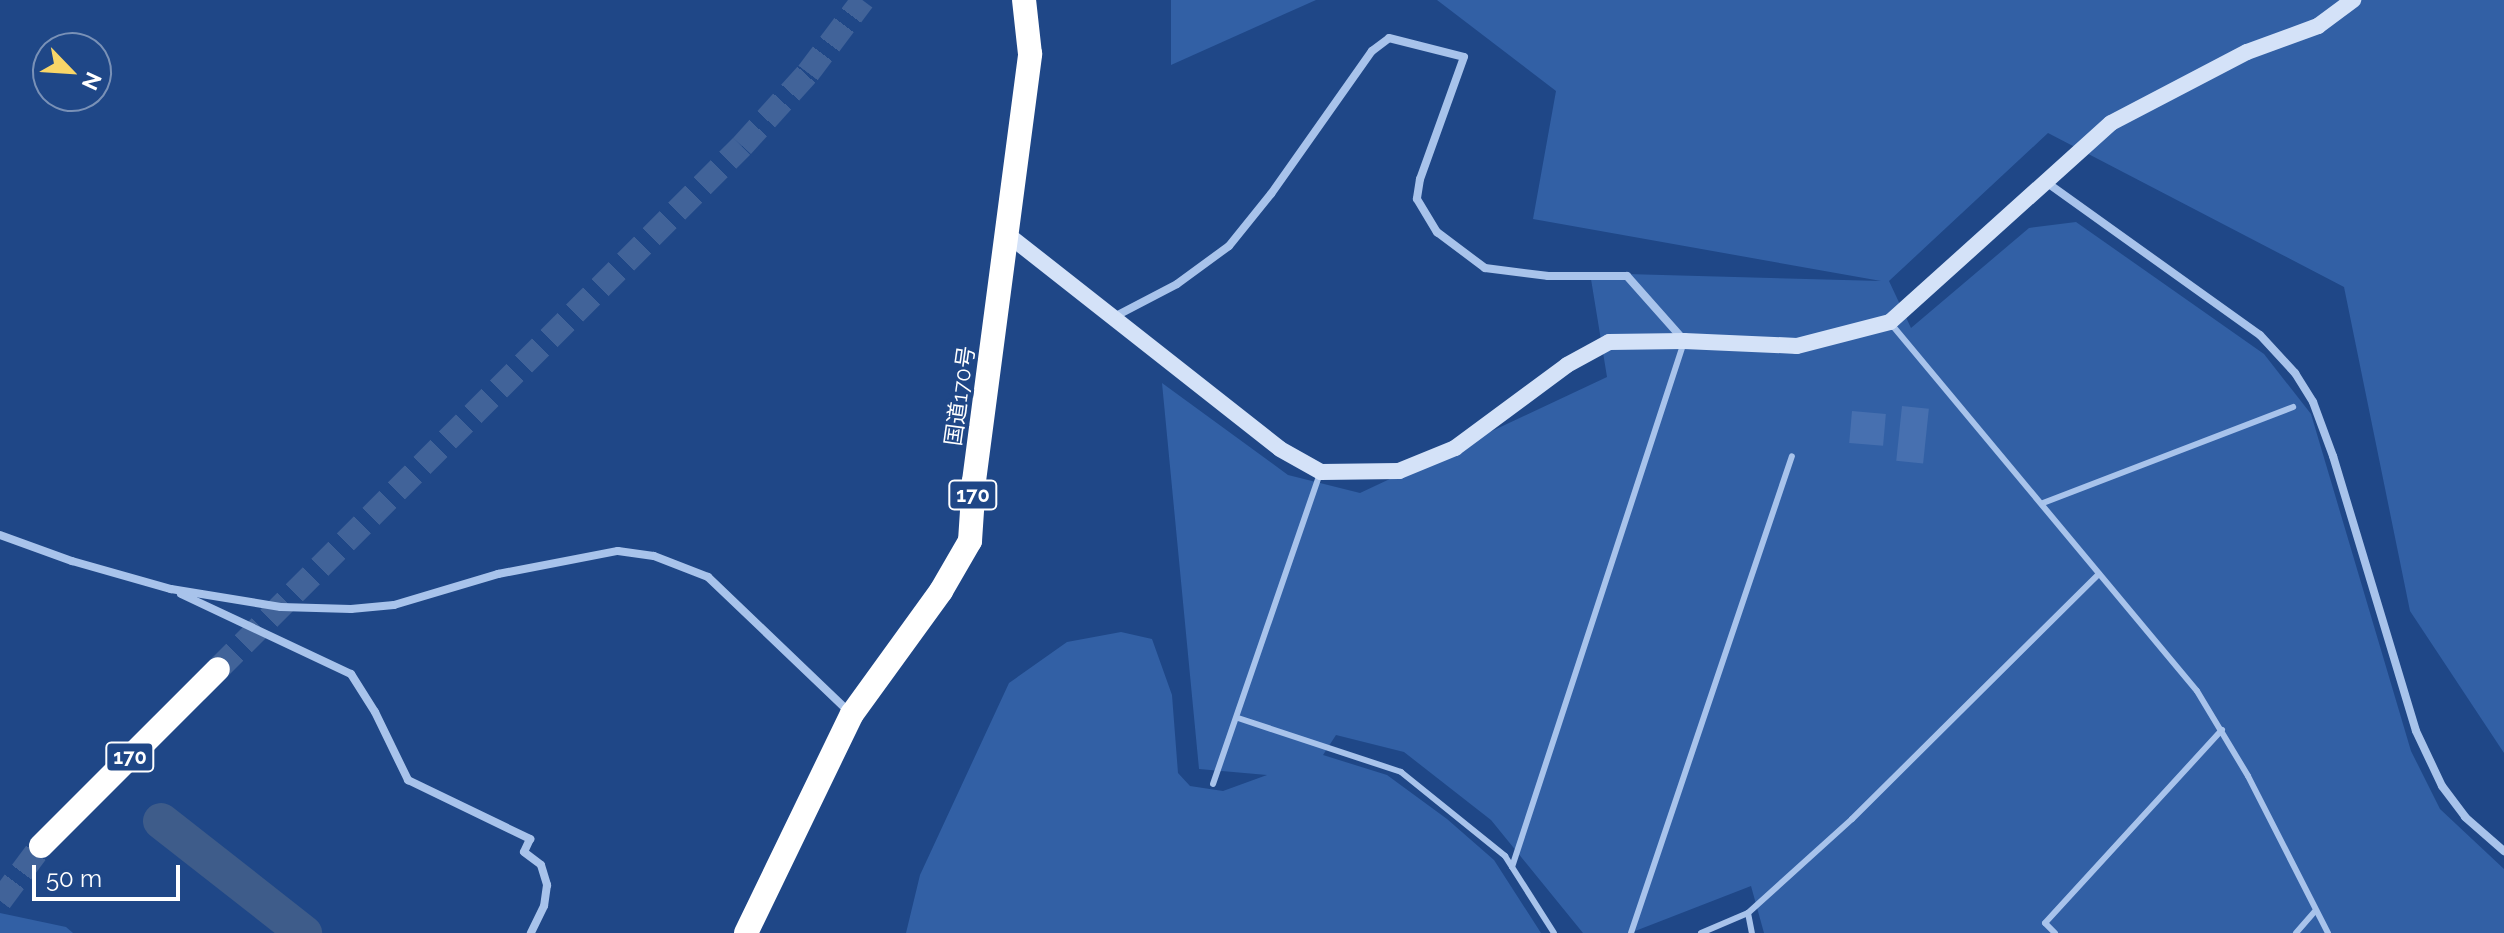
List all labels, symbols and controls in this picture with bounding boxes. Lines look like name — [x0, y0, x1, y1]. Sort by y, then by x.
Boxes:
north arrow — [32, 32, 112, 112]
text: N — [77, 68, 107, 94]
street label: 国道170号 — [940, 344, 980, 448]
road number: 170 — [947, 479, 999, 511]
road number: 170 — [104, 741, 156, 773]
scale bar — [36, 849, 184, 899]
text: 50 m — [46, 864, 102, 893]

